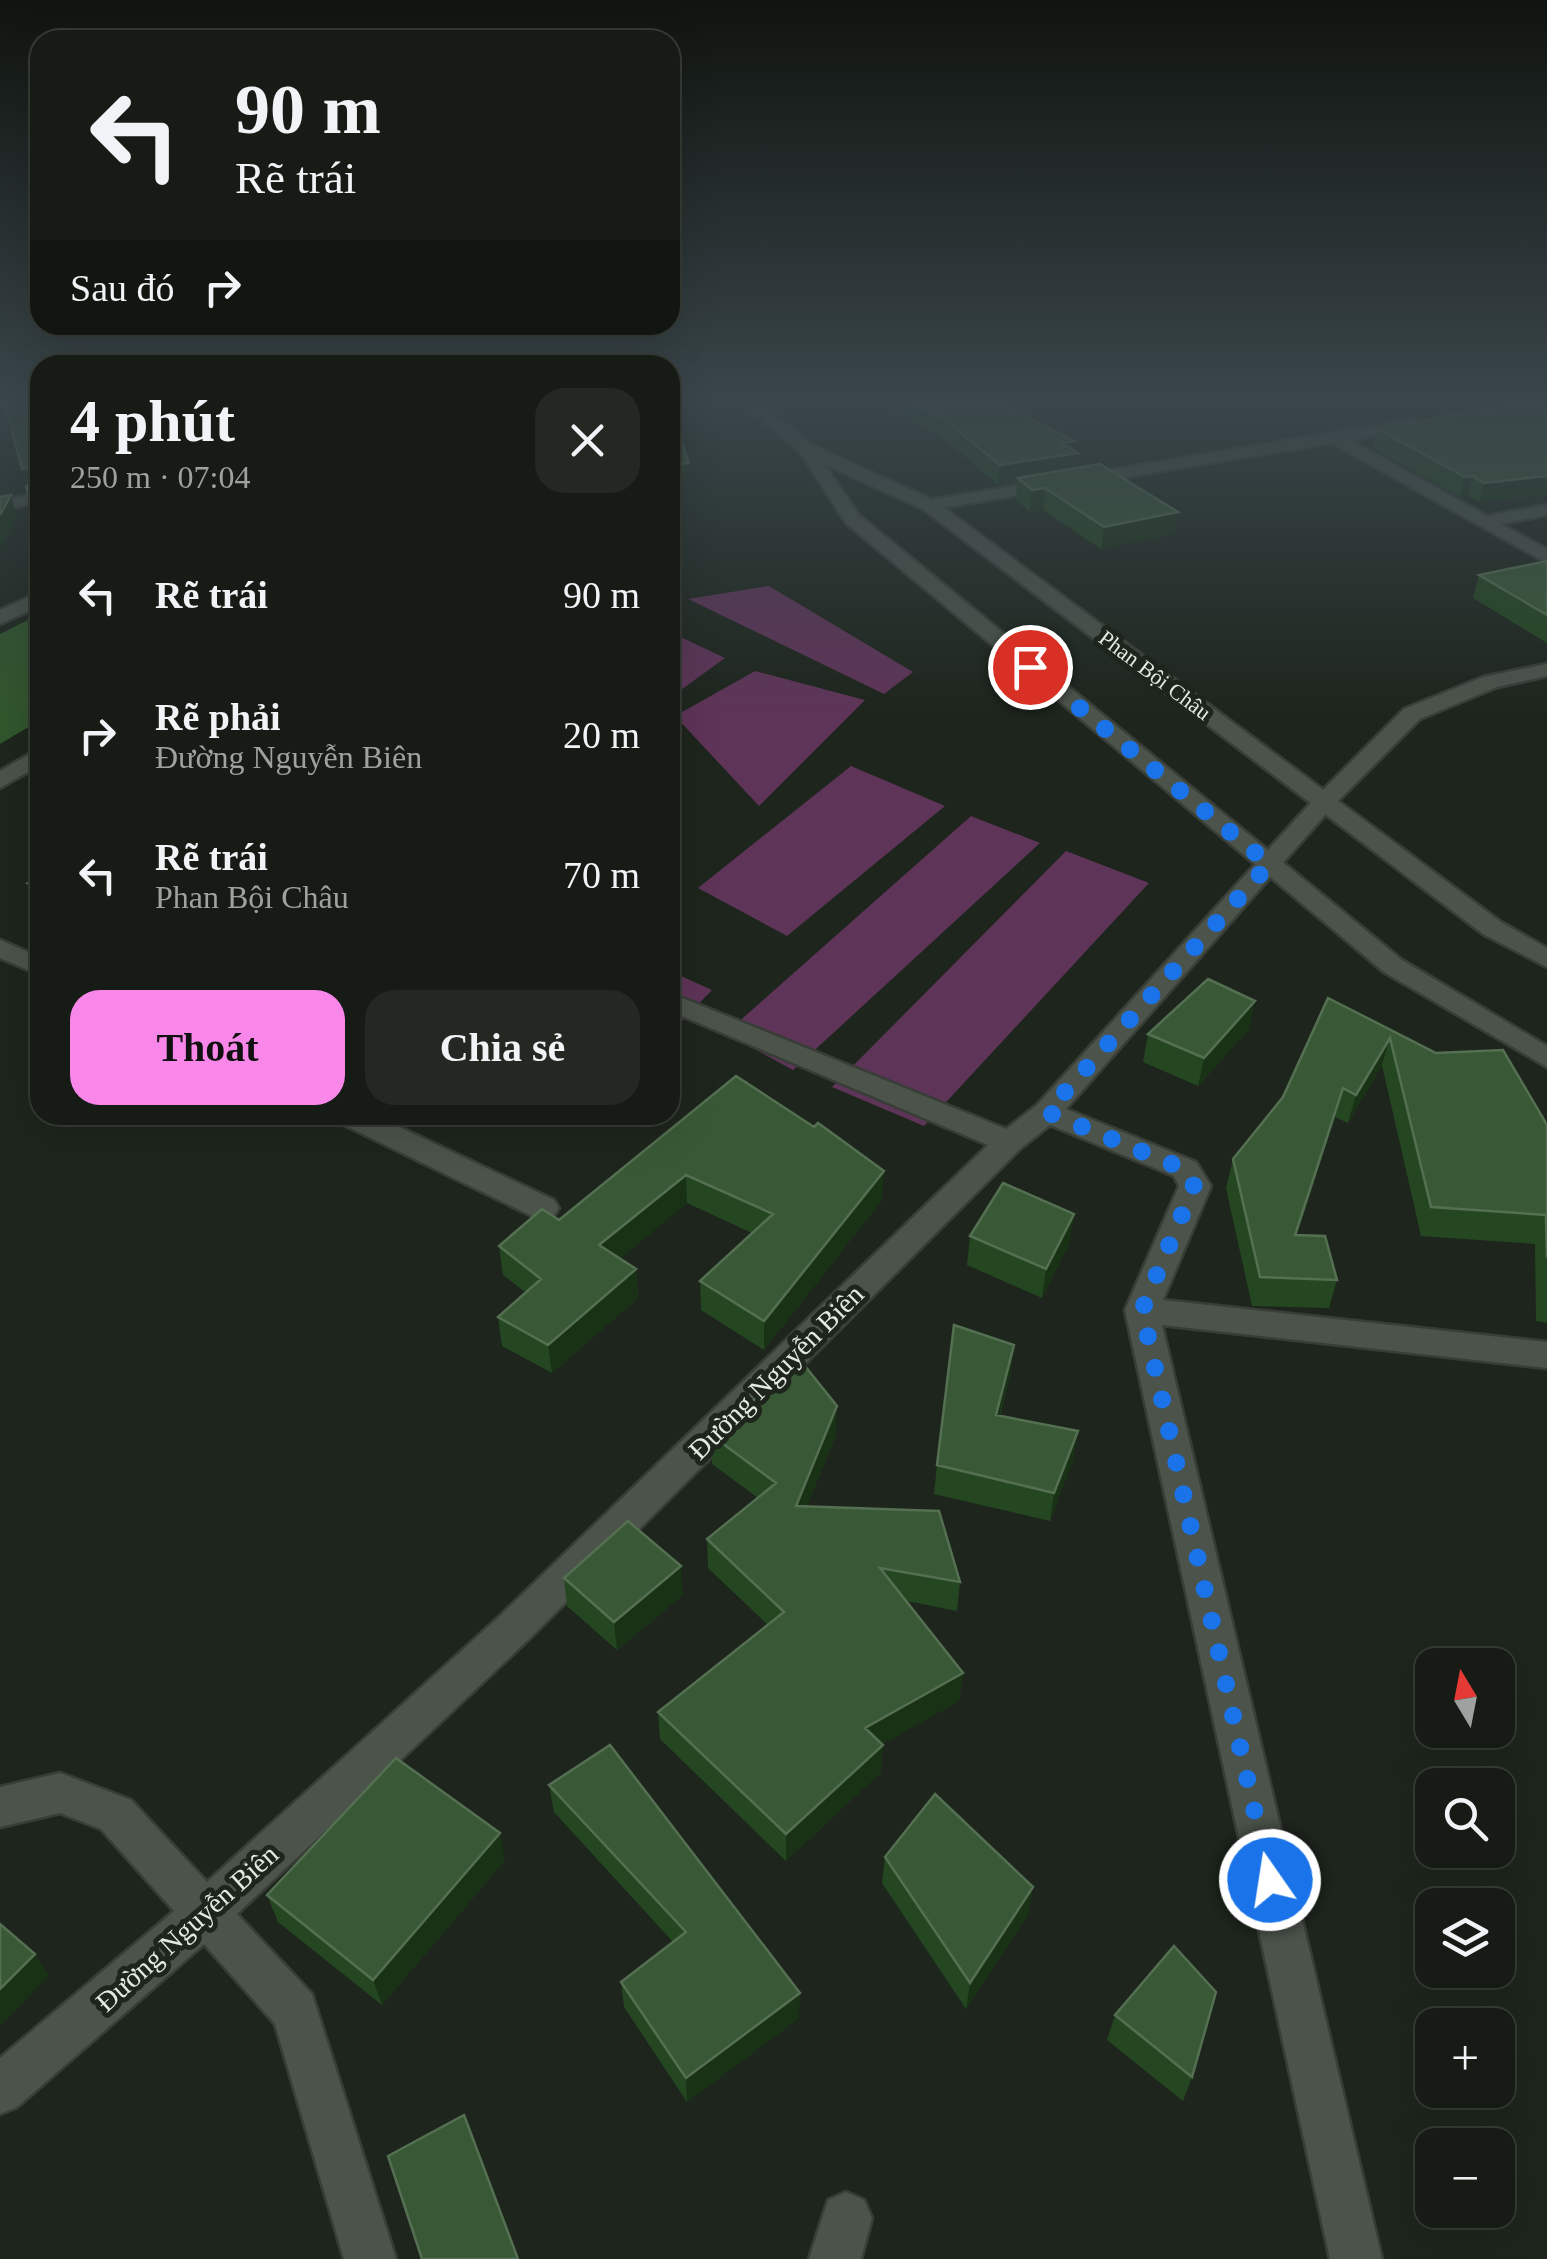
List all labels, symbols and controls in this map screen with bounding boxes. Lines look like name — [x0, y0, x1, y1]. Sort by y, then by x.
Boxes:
icon: left — [70, 70, 200, 200]
text: 90 m — [235, 71, 381, 148]
text: Rẽ trái — [235, 153, 356, 203]
icon: right — [195, 260, 250, 315]
text: Sau đó — [70, 267, 175, 309]
text: 4 phút — [70, 388, 235, 454]
button: close — [535, 388, 640, 493]
text: 250 m · 07:04 — [70, 459, 250, 495]
icon: left — [70, 568, 125, 623]
text: Rẽ trái — [155, 574, 268, 616]
text: 90 m — [563, 574, 640, 616]
pin — [988, 625, 1073, 710]
street label: Phan Bội Châu — [1094, 625, 1216, 725]
icon: arrive — [1003, 640, 1058, 695]
text: Rẽ phải — [155, 696, 281, 738]
icon: right — [70, 708, 125, 763]
text: 20 m — [563, 714, 640, 756]
text: Đường Nguyễn Biên — [155, 739, 422, 775]
text: Rẽ trái — [155, 836, 268, 878]
icon: left — [70, 848, 125, 903]
text: 70 m — [563, 854, 640, 896]
text: Phan Bội Châu — [155, 879, 349, 915]
button: Thoát — [70, 990, 345, 1105]
button: Chia sẻ — [365, 990, 640, 1105]
street label: Đường Nguyễn Biên — [682, 1278, 870, 1466]
north arrow — [1415, 1648, 1515, 1748]
map controls — [1415, 1648, 1515, 2228]
button: search — [1415, 1768, 1515, 1868]
position arrow — [1218, 1828, 1322, 1932]
street label: Đường Nguyễn Biên — [90, 1838, 284, 2018]
button: layers — [1415, 1888, 1515, 1988]
button: + — [1415, 2008, 1515, 2108]
button: − — [1415, 2128, 1515, 2228]

